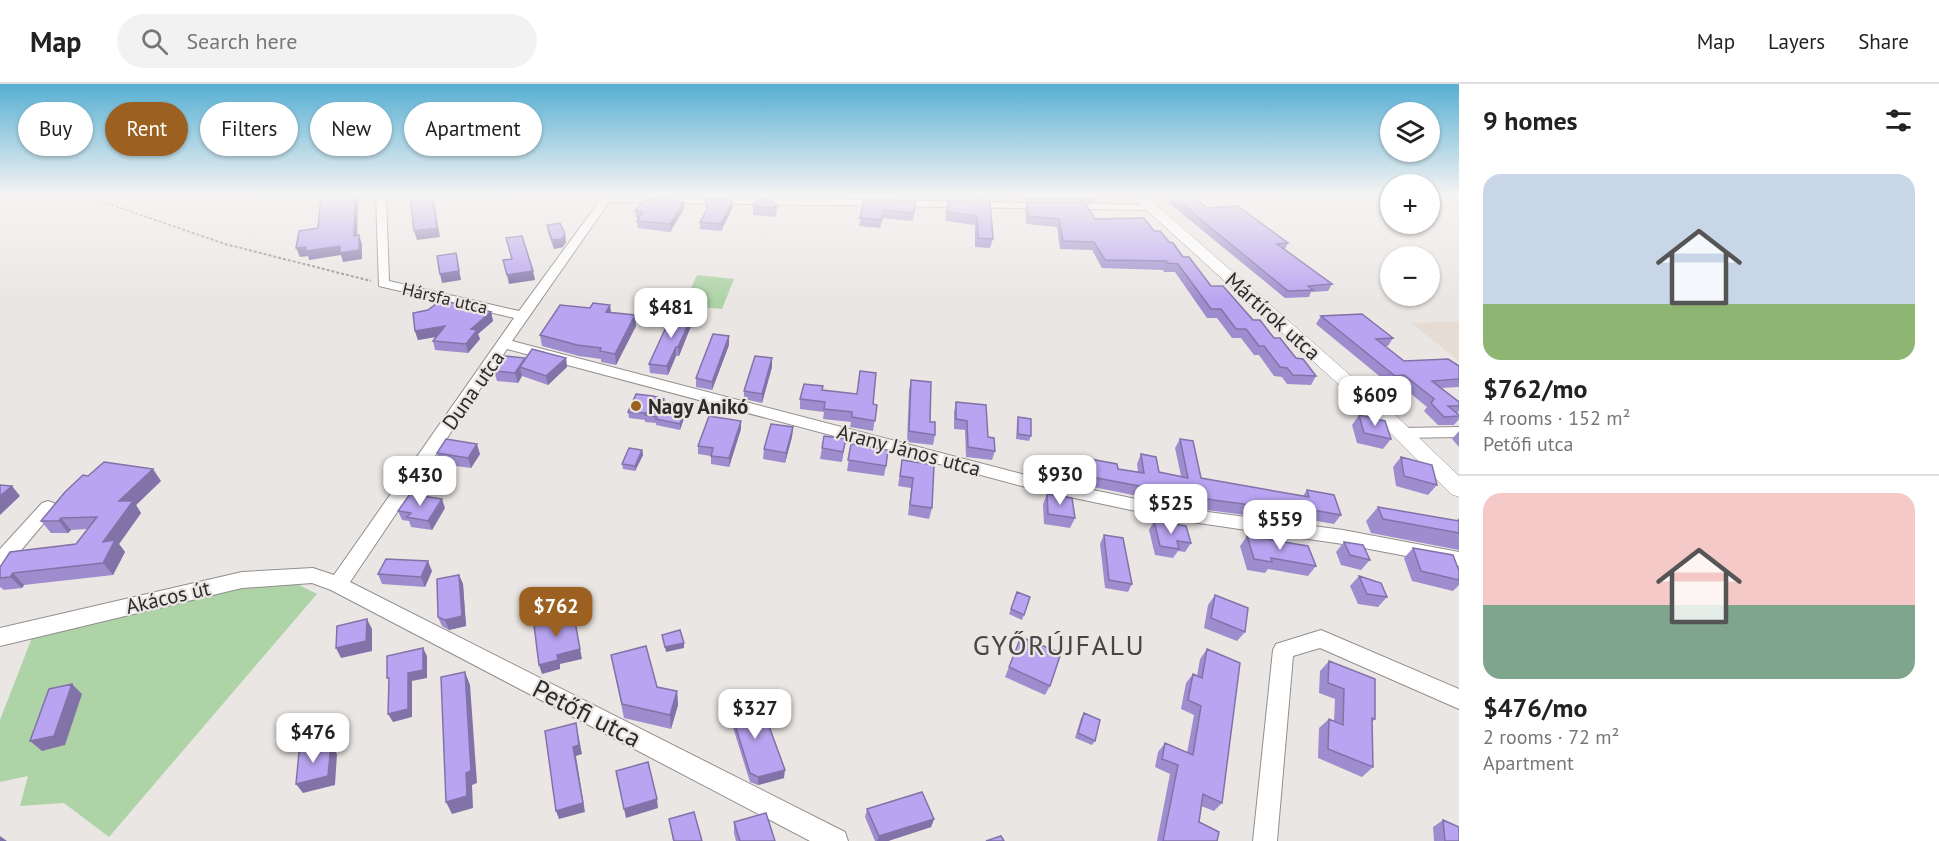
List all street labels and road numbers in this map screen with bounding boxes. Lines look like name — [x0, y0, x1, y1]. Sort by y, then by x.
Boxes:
street label: Mártírok utca — [1220, 266, 1326, 366]
street label: Hársfa utca — [400, 277, 490, 319]
street label: Duna utca — [436, 345, 510, 435]
street label: Arany János utca — [834, 418, 984, 482]
street label: Akácos út — [123, 574, 213, 620]
street label: Petőfi utca — [527, 672, 647, 754]

